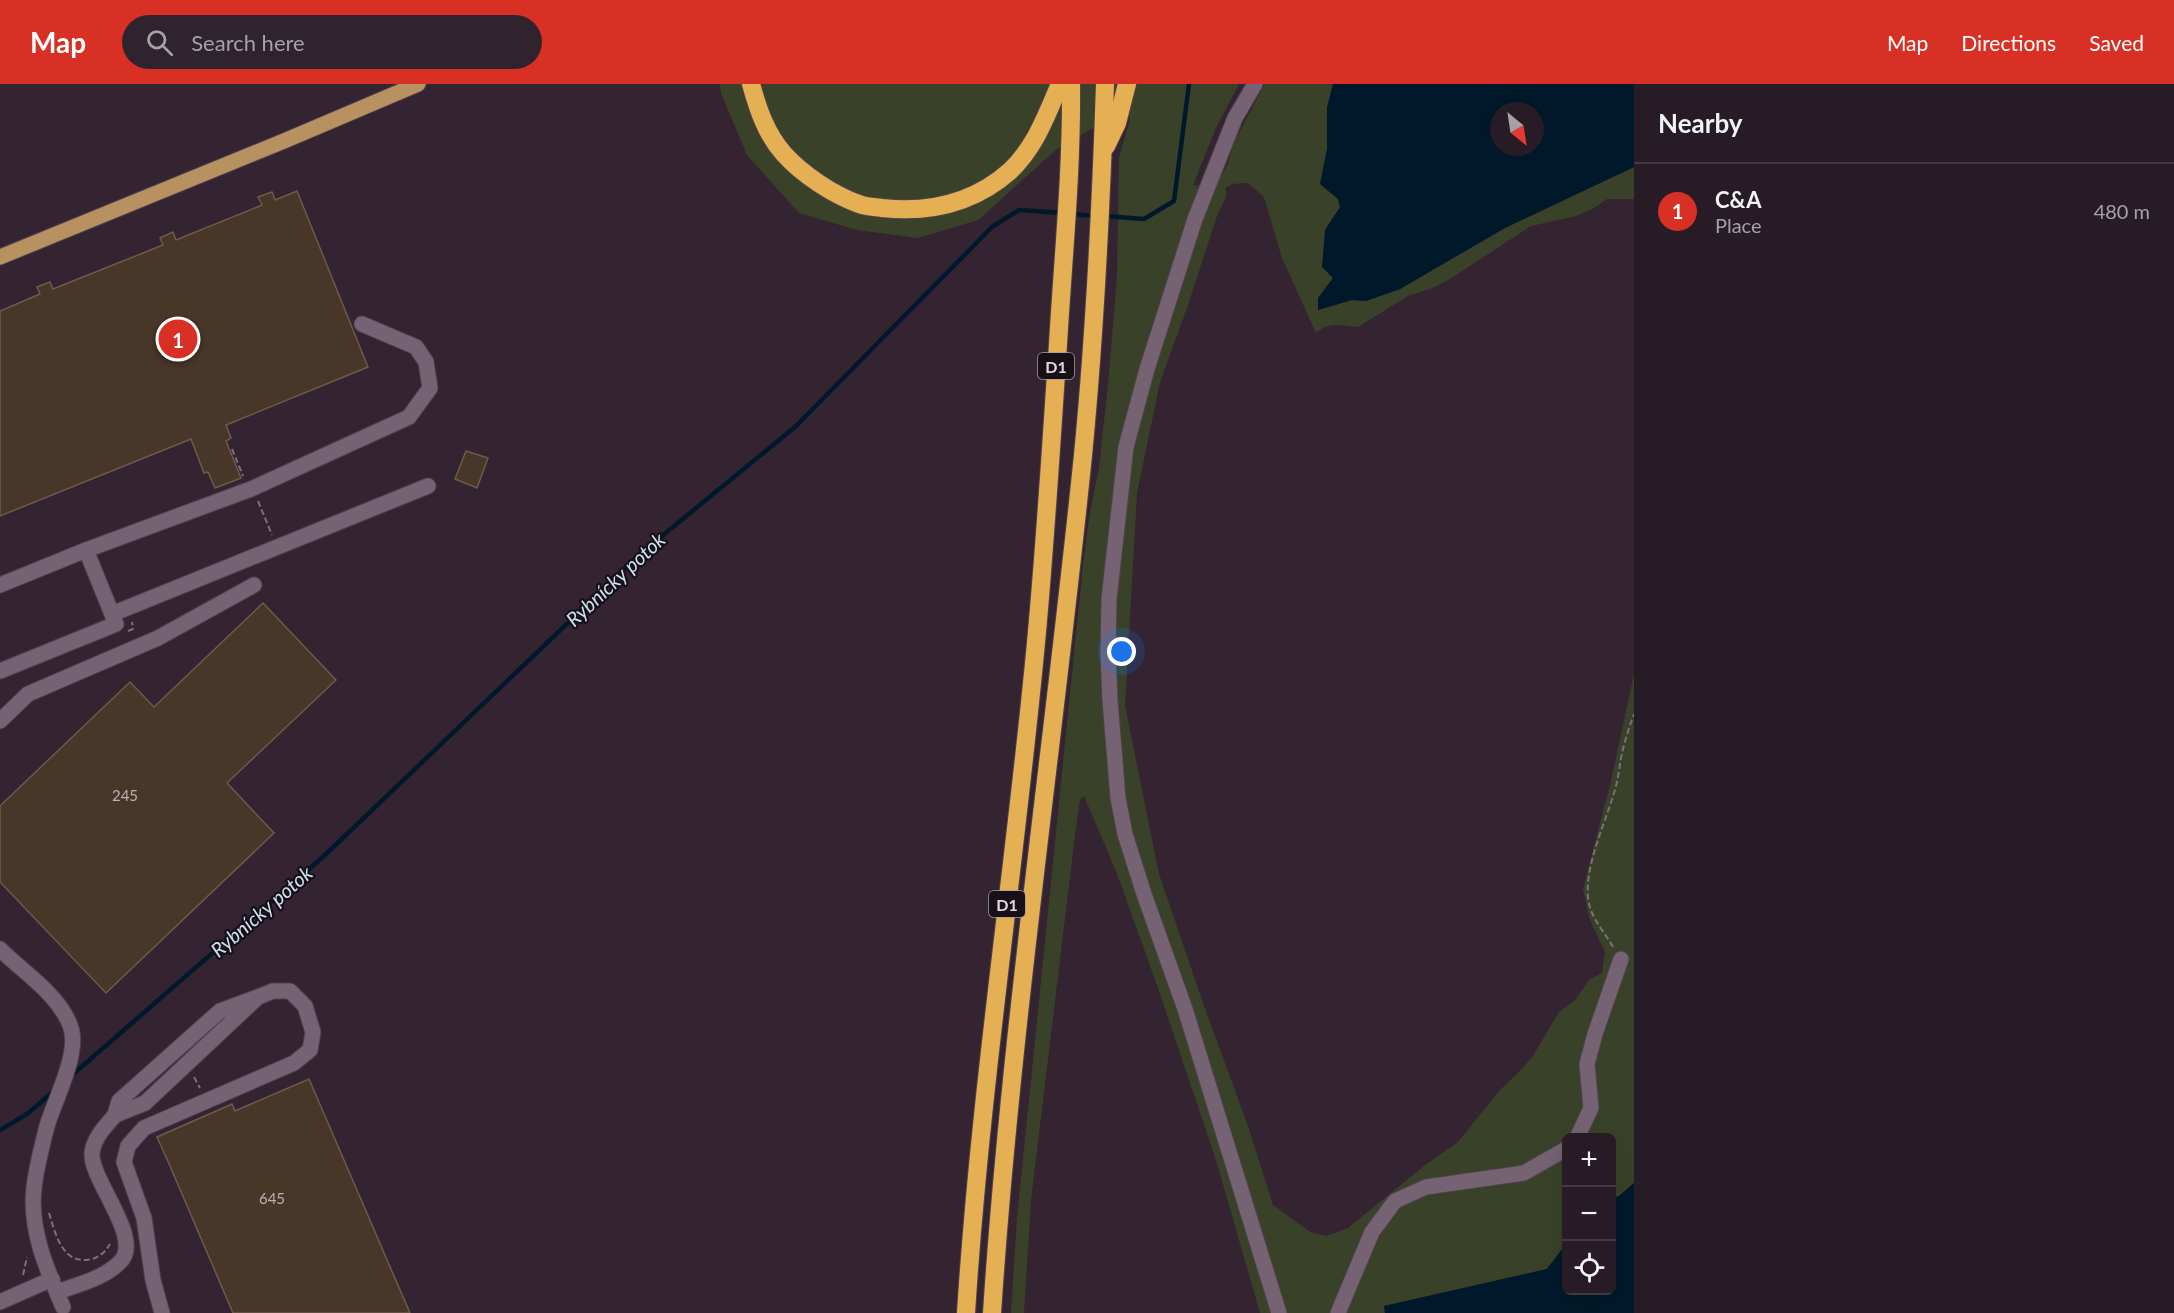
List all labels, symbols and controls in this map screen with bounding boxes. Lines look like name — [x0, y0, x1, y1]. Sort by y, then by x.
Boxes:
search box — [122, 15, 542, 69]
text: Map — [30, 25, 86, 59]
icon: search — [143, 26, 176, 59]
text: Search here — [191, 29, 305, 56]
text: Map — [1887, 30, 1928, 55]
text: Directions — [1961, 30, 2056, 55]
text: Saved — [2089, 30, 2144, 55]
north arrow — [1490, 102, 1544, 156]
text: Nearby — [1658, 107, 1743, 139]
text: C&A — [1715, 186, 1762, 213]
text: 1 — [1672, 199, 1683, 223]
text: 480 m — [2094, 199, 2150, 223]
text: Place — [1715, 213, 1762, 237]
pin: 1 — [158, 316, 198, 362]
road number: D1 — [1038, 353, 1074, 379]
water label: Rybnícky potok — [561, 527, 670, 631]
your location — [1107, 637, 1136, 666]
house number: 245 — [112, 786, 138, 804]
water label: Rybnícky potok — [205, 860, 317, 962]
road number: D1 — [989, 891, 1025, 917]
map controls — [1562, 1133, 1616, 1295]
button: + — [1562, 1133, 1616, 1187]
button: − — [1562, 1187, 1616, 1241]
house number: 645 — [259, 1189, 285, 1207]
button: locate — [1562, 1241, 1616, 1295]

